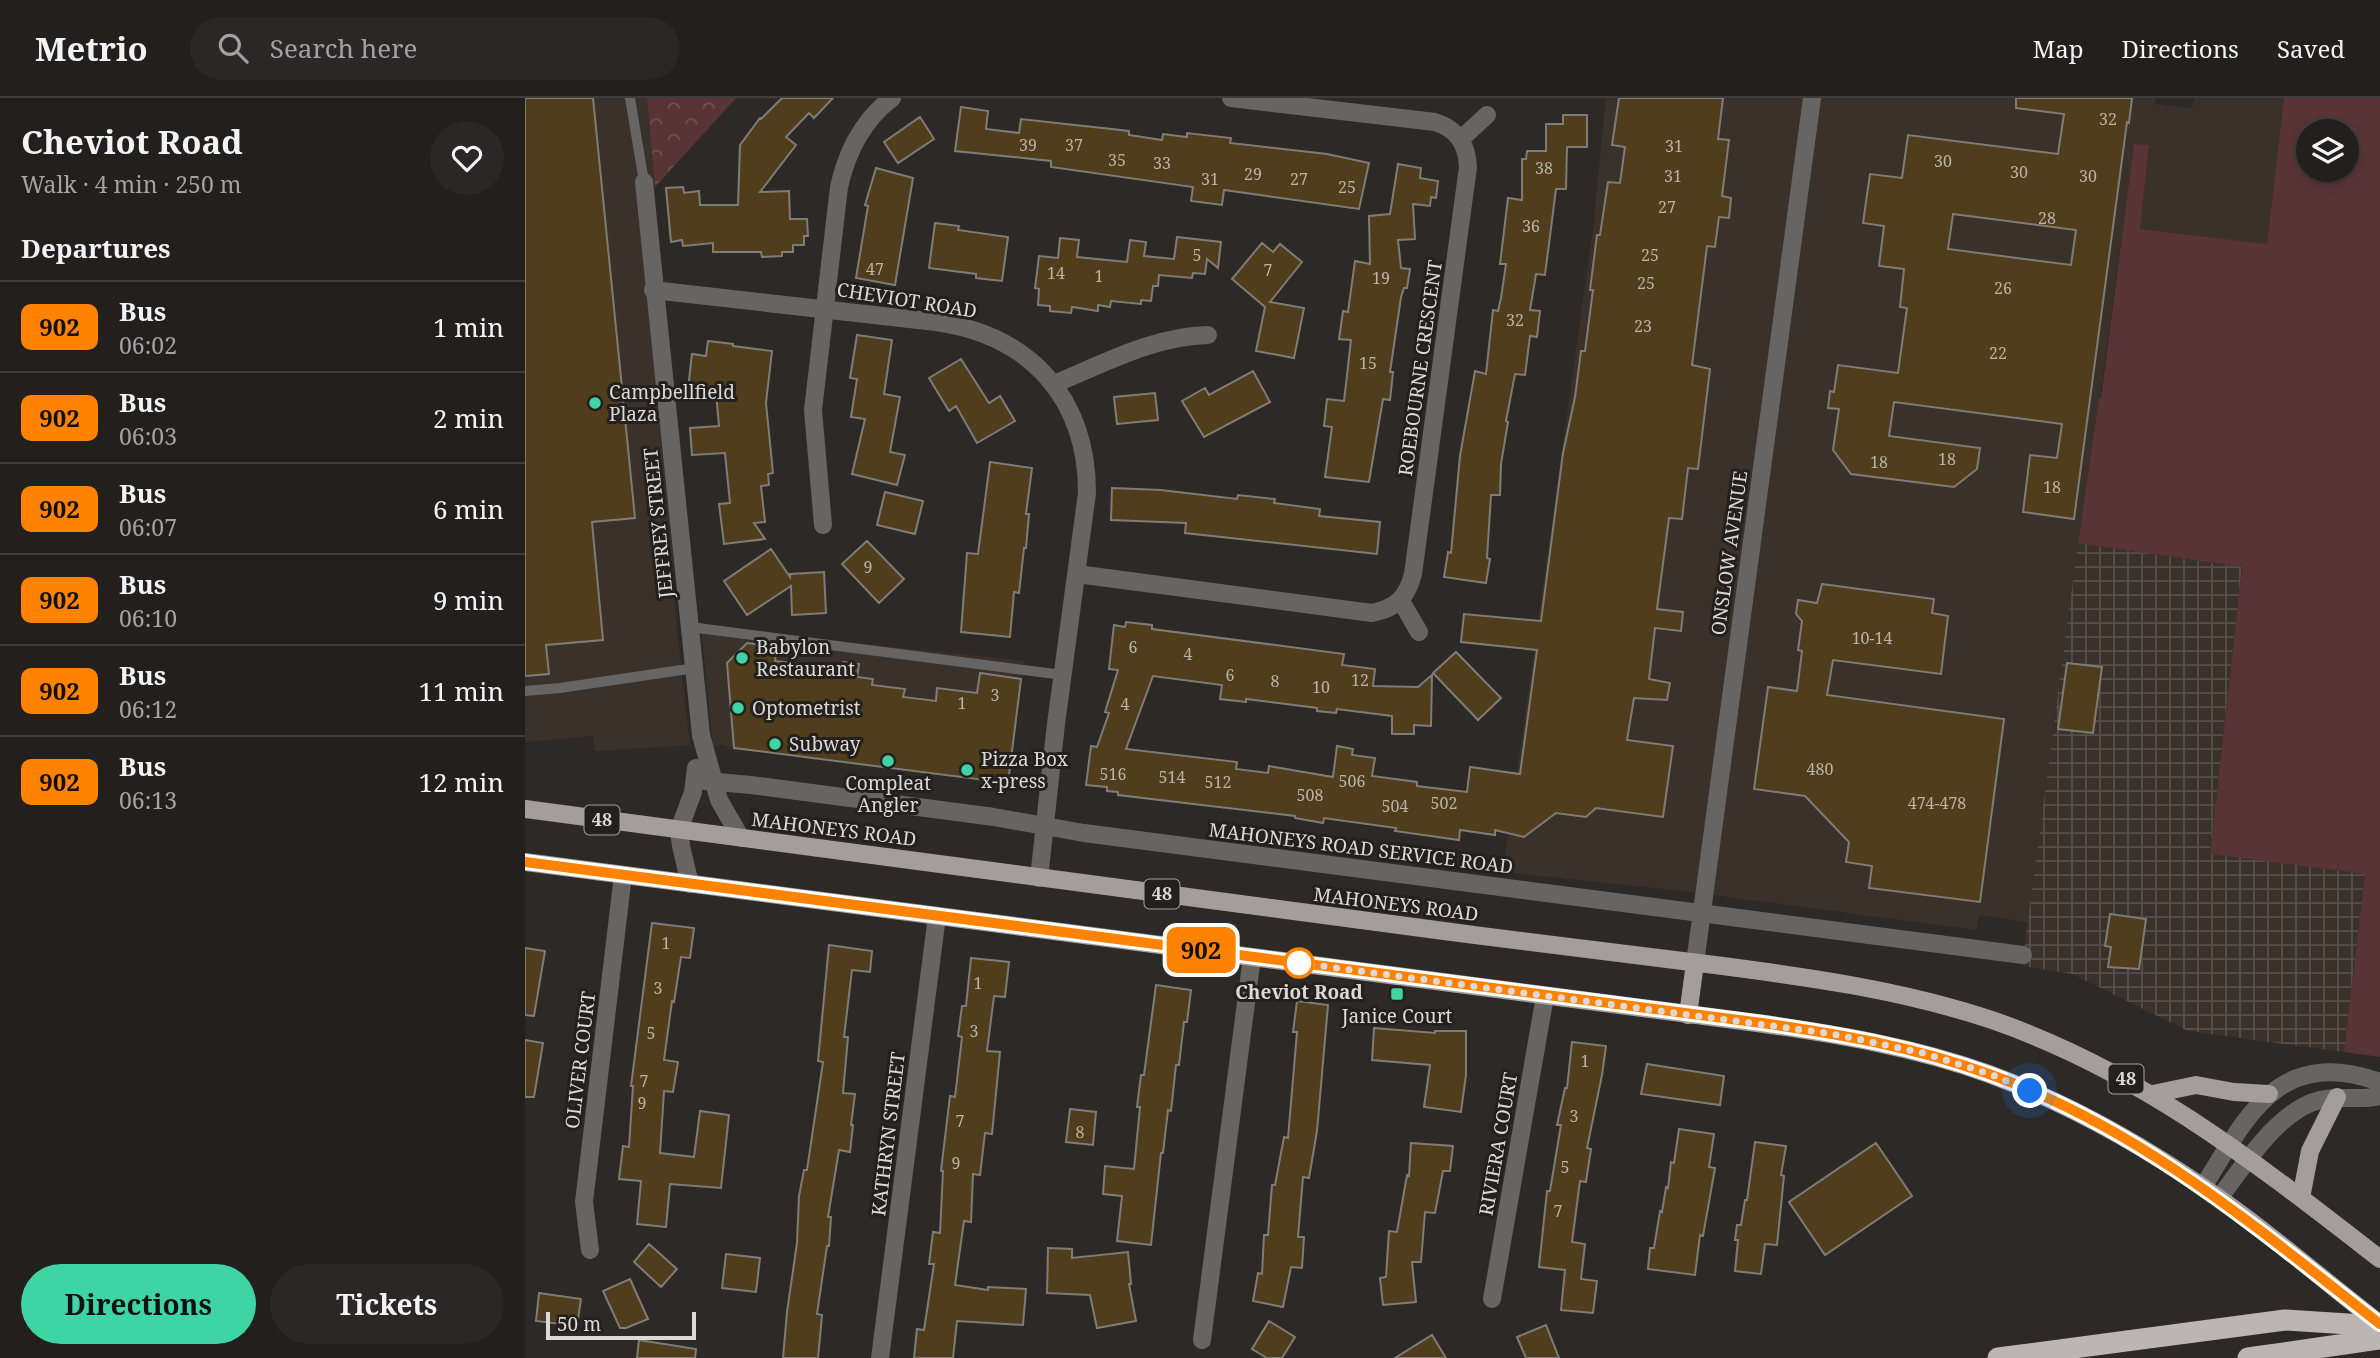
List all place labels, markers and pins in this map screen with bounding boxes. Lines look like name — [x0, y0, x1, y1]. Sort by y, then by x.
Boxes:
place label: Campbellfield Plaza — [609, 379, 735, 427]
marker: Campbellfield Plaza — [587, 395, 603, 411]
place label: Babylon Restaurant — [756, 634, 855, 682]
marker: Babylon Restaurant — [734, 650, 750, 666]
place label: Optometrist — [752, 695, 861, 721]
marker: Optometrist — [730, 700, 746, 716]
place label: Subway — [789, 731, 861, 757]
marker: Subway — [767, 736, 783, 752]
place label: Pizza Box x-press — [981, 746, 1068, 794]
marker: Compleat Angler — [880, 753, 896, 769]
marker: Pizza Box x-press — [959, 762, 975, 778]
place label: Compleat Angler — [845, 770, 931, 818]
marker: Cheviot Road — [1284, 948, 1314, 978]
place label: Cheviot Road — [1235, 979, 1364, 1005]
marker: Janice Court — [1389, 986, 1405, 1002]
place label: Janice Court — [1341, 1003, 1453, 1029]

